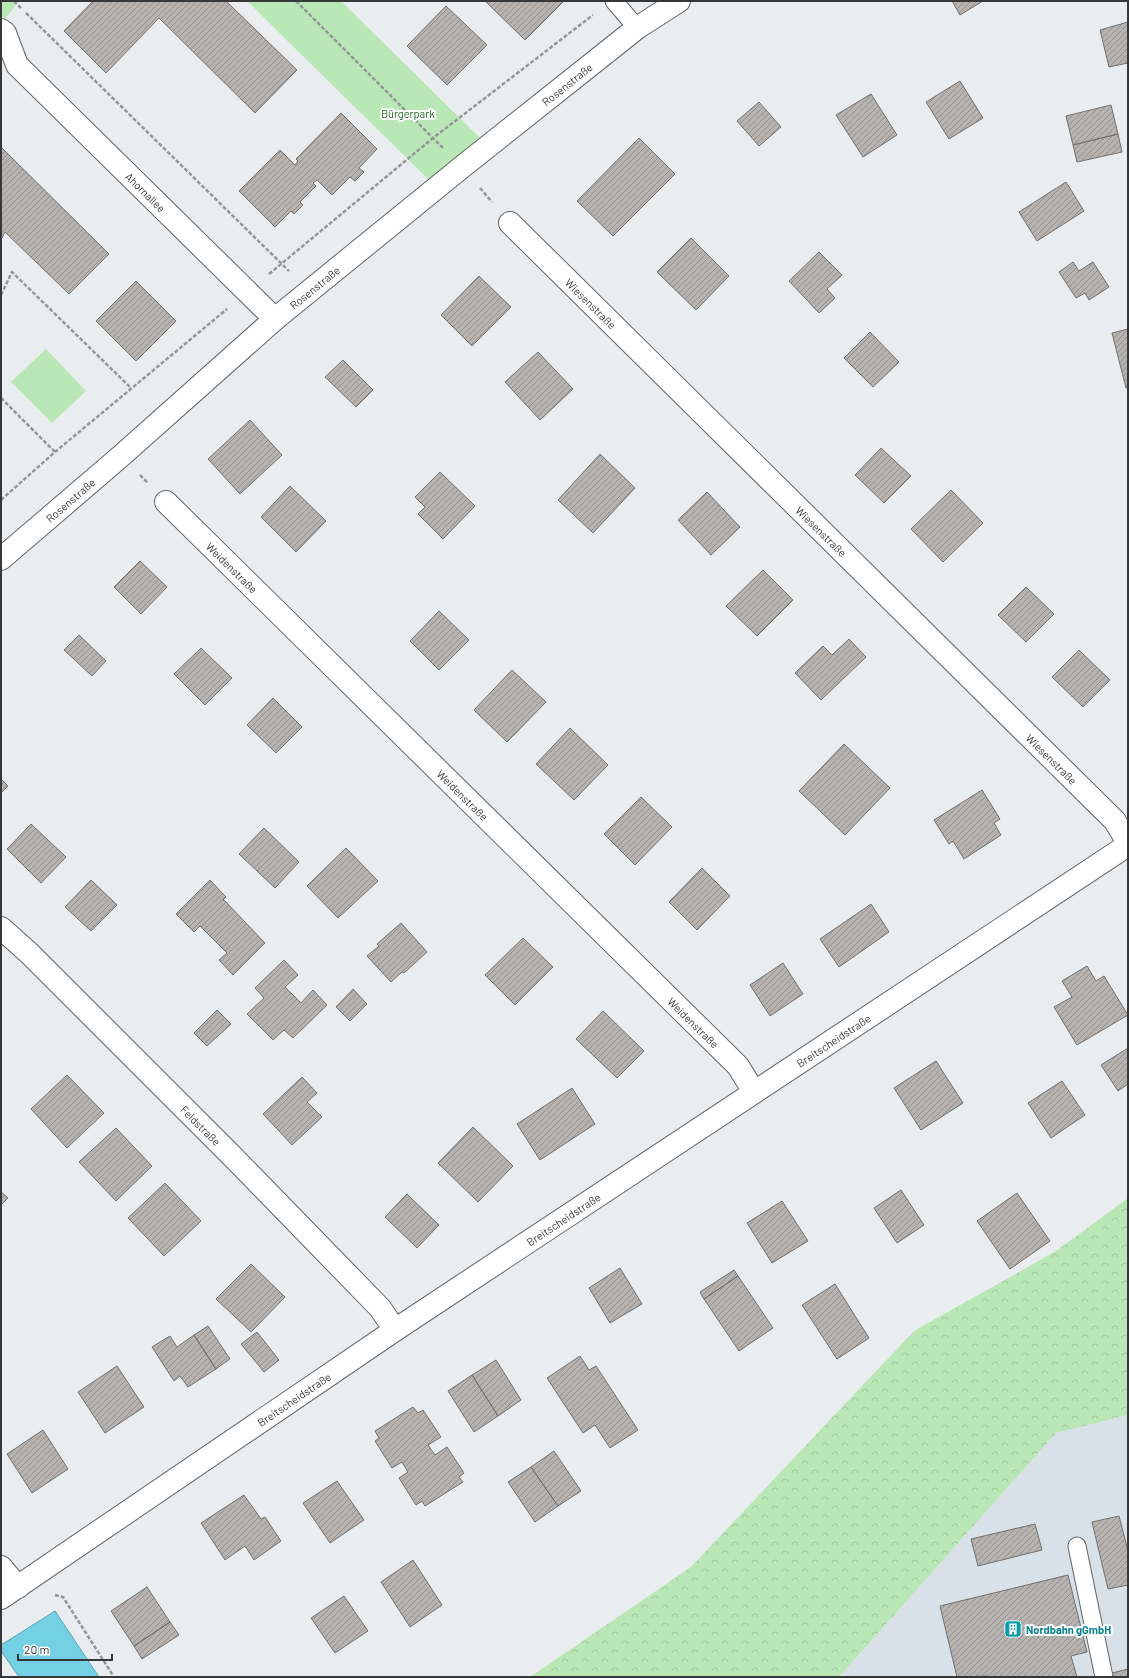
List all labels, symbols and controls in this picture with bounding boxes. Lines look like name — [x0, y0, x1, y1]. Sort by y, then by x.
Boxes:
street label: Rosenstraße — [539, 60, 595, 108]
park label: Bürgerpark — [381, 107, 435, 120]
street label: Ahornallee — [123, 169, 169, 214]
street label: Rosenstraße — [287, 263, 342, 311]
street label: Wiesenstraße — [563, 275, 619, 331]
street label: Rosenstraße — [43, 475, 97, 524]
street label: Wiesenstraße — [793, 503, 850, 559]
street label: Weidenstraße — [204, 539, 261, 595]
street label: Wiesenstraße — [1024, 731, 1080, 787]
street label: Weidenstraße — [435, 767, 491, 823]
street label: Weidenstraße — [665, 994, 722, 1050]
street label: Breitscheidstraße — [794, 1011, 873, 1069]
street label: Feldstraße — [178, 1102, 224, 1148]
street label: Breitscheidstraße — [524, 1190, 603, 1248]
street label: Breitscheidstraße — [254, 1369, 333, 1428]
building icon: Nordbahn gGmbH — [1003, 1619, 1023, 1639]
place label: Nordbahn gGmbH — [1026, 1623, 1111, 1636]
scale bar — [18, 1636, 112, 1662]
text: 20 m — [24, 1642, 50, 1656]

